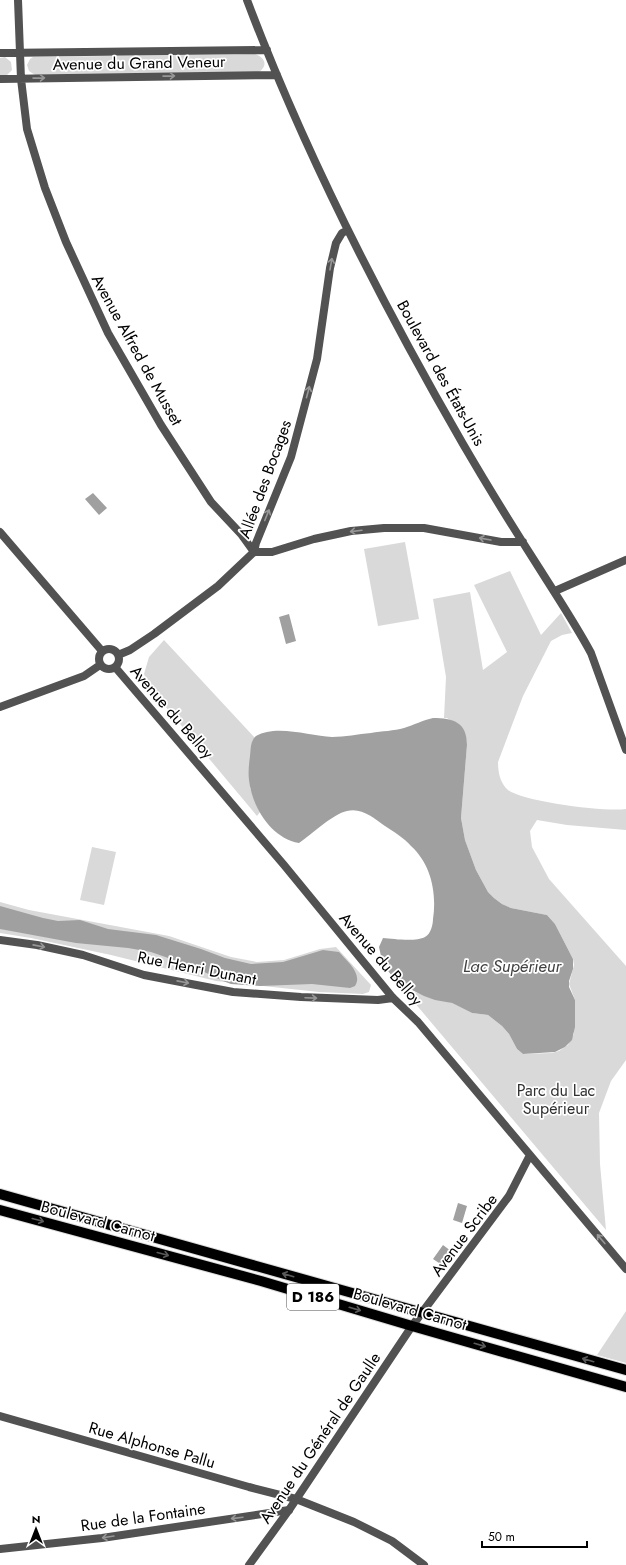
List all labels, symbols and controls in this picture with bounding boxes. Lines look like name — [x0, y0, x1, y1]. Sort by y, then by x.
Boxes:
street label: Avenue du Grand Veneur — [52, 50, 226, 76]
one-way arrow — [162, 73, 175, 80]
one-way arrow — [32, 74, 45, 82]
one-way arrow — [327, 258, 335, 271]
street label: Avenue Alfred de Musset — [86, 270, 188, 430]
street label: Boulevard des États-Unis — [391, 296, 491, 450]
one-way arrow — [305, 386, 313, 399]
street label: Allée des Bocages — [233, 417, 297, 541]
one-way arrow — [264, 510, 272, 522]
one-way arrow — [350, 527, 363, 535]
one-way arrow — [479, 535, 492, 543]
street label: Avenue du Belloy — [125, 660, 220, 764]
street label: Avenue du Belloy — [334, 907, 429, 1011]
one-way arrow — [32, 942, 45, 950]
street label: Rue Henri Dunant — [136, 945, 259, 991]
water label: Lac Supérieur — [463, 954, 562, 978]
one-way arrow — [176, 979, 189, 987]
one-way arrow — [304, 994, 317, 1002]
park label: Parc du Lac Supérieur — [517, 1079, 595, 1120]
street label: Avenue Scribe — [425, 1189, 503, 1281]
street label: Boulevard Carnot — [39, 1195, 158, 1247]
one-way arrow — [31, 1217, 44, 1224]
one-way arrow — [596, 1234, 605, 1244]
one-way arrow — [156, 1251, 169, 1258]
one-way arrow — [282, 1271, 295, 1278]
street label: Boulevard Carnot — [351, 1282, 470, 1336]
road number: D 186 — [287, 1284, 339, 1310]
one-way arrow — [349, 1306, 362, 1313]
one-way arrow — [474, 1342, 487, 1349]
street label: Avenue du Général de Gaulle — [254, 1348, 386, 1528]
one-way arrow — [582, 1356, 595, 1363]
street label: Rue Alphonse Pallu — [86, 1416, 218, 1474]
street label: Rue de la Fontaine — [79, 1497, 207, 1537]
north arrow — [16, 1509, 56, 1549]
text: N — [32, 1511, 40, 1527]
one-way arrow — [231, 1514, 244, 1522]
scale bar — [482, 1523, 587, 1549]
text: 50 m — [488, 1528, 515, 1546]
one-way arrow — [102, 1533, 115, 1541]

